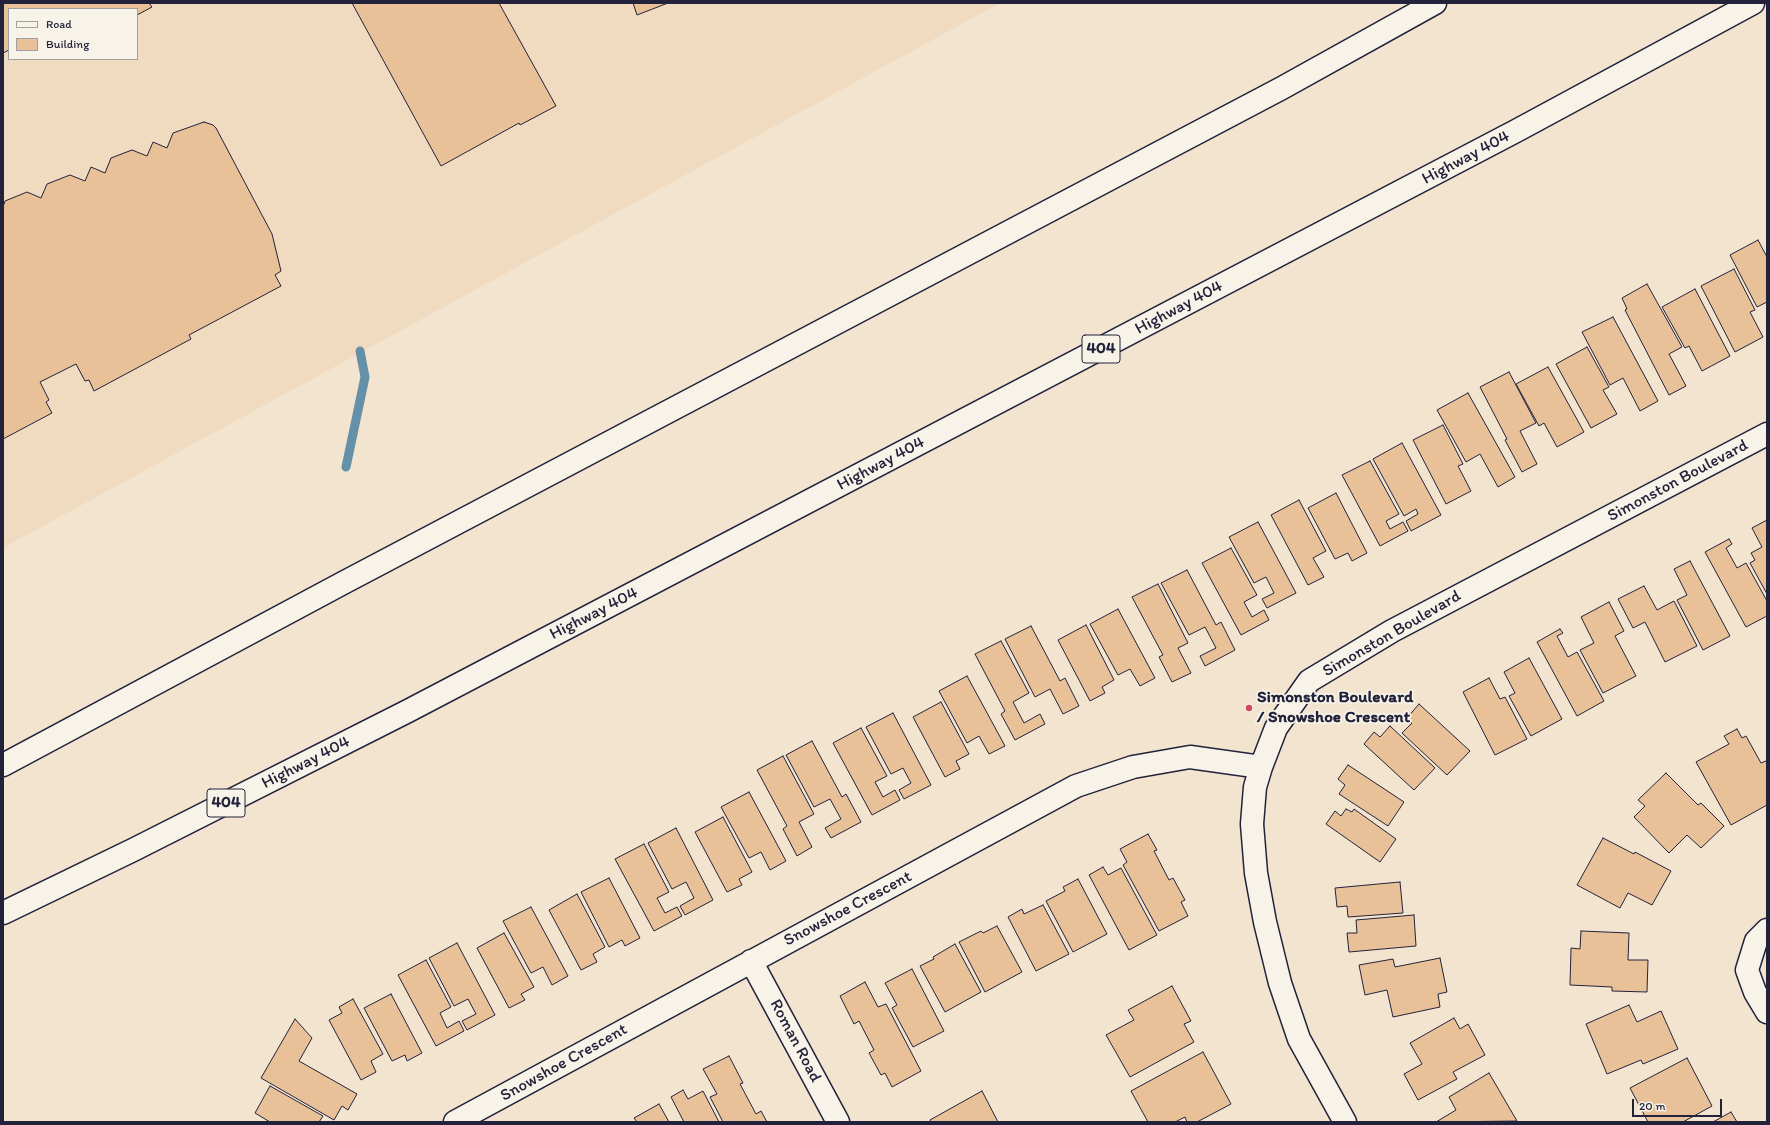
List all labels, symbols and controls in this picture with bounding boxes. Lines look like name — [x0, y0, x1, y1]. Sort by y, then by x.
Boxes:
legend — [8, 8, 138, 60]
text: Road — [46, 17, 72, 31]
text: Building — [46, 37, 89, 51]
street label: Highway 404 — [1419, 126, 1513, 190]
street label: Highway 404 — [1132, 276, 1226, 340]
road number: 404 — [1082, 335, 1120, 363]
street label: Highway 404 — [834, 432, 928, 496]
street label: Simonston Boulevard — [1604, 435, 1752, 527]
street label: Highway 404 — [547, 583, 641, 645]
street label: Simonston Boulevard — [1319, 586, 1465, 682]
place label: Simonston Boulevard / Snowshoe Crescent — [1257, 688, 1413, 728]
marker: Simonston Boulevard / Snowshoe Crescent — [1244, 703, 1254, 713]
street label: Highway 404 — [259, 732, 353, 794]
road number: 404 — [207, 789, 245, 817]
street label: Snowshoe Crescent — [781, 867, 915, 951]
street label: Roman Road — [765, 996, 825, 1086]
street label: Snowshoe Crescent — [497, 1020, 631, 1106]
scale bar — [1634, 1091, 1724, 1117]
text: 20 m — [1639, 1099, 1666, 1113]

